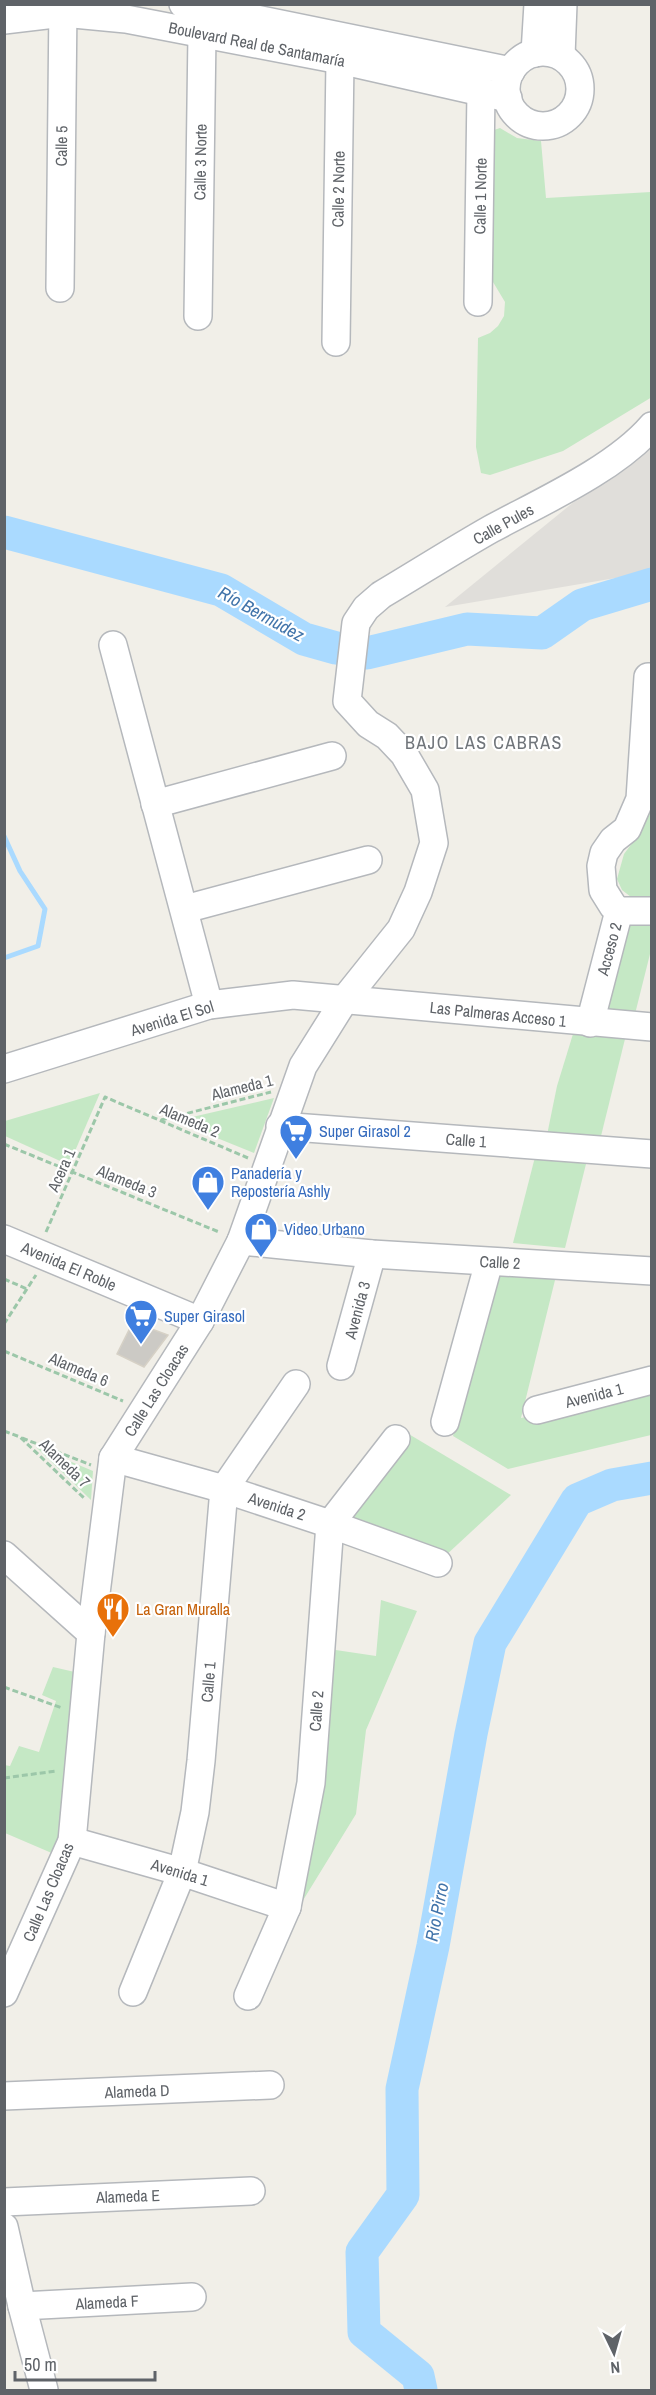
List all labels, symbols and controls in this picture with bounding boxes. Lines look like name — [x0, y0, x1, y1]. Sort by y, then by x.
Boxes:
street label: Boulevard Real de Santamaría — [167, 16, 348, 72]
street label: Calle 3 Norte — [188, 124, 212, 200]
street label: Calle 5 — [50, 125, 72, 167]
street label: Calle 2 Norte — [326, 151, 350, 227]
street label: Calle 1 Norte — [468, 158, 492, 234]
street label: Calle Pules — [469, 498, 537, 550]
water label: Río Bermúdez — [214, 580, 309, 648]
district label: BAJO LAS CABRAS — [405, 730, 563, 755]
street label: Acceso 2 — [591, 920, 627, 979]
street label: Avenida El Sol — [127, 995, 216, 1041]
street label: Las Palmeras Acceso 1 — [429, 996, 568, 1032]
street label: Alameda 1 — [208, 1069, 276, 1106]
street label: Alameda 2 — [156, 1097, 223, 1142]
supermarket icon: Super Girasol 2 — [278, 1113, 314, 1160]
place label: Super Girasol 2 — [319, 1120, 411, 1142]
street label: Calle 1 — [445, 1128, 488, 1152]
street label: Acera 1 — [41, 1144, 81, 1196]
street label: Alameda 3 — [93, 1159, 160, 1203]
place label: Panadería y Repostería Ashly — [231, 1162, 331, 1202]
shop icon: Panadería y Repostería Ashly — [190, 1164, 226, 1211]
shop icon: Video Urbano — [243, 1211, 279, 1258]
place label: Video Urbano — [284, 1218, 365, 1240]
street label: Avenida El Roble — [17, 1236, 120, 1296]
street label: Calle 2 — [479, 1250, 521, 1274]
street label: Avenida 3 — [338, 1279, 375, 1342]
supermarket icon: Super Girasol — [123, 1298, 159, 1345]
place label: Super Girasol — [164, 1305, 245, 1327]
street label: Calle Las Cloacas — [119, 1339, 193, 1441]
street label: Alameda 6 — [45, 1346, 112, 1391]
street label: Avenida 1 — [562, 1377, 626, 1413]
street label: Alameda 7 — [34, 1433, 95, 1493]
street label: Avenida 2 — [245, 1486, 308, 1526]
restaurant icon: La Gran Muralla — [95, 1591, 131, 1638]
place label: La Gran Muralla — [136, 1598, 231, 1620]
street label: Calle 1 — [195, 1660, 221, 1703]
street label: Calle 2 — [304, 1690, 328, 1732]
street label: Calle Las Cloacas — [17, 1839, 79, 1945]
street label: Avenida 1 — [148, 1853, 212, 1891]
water label: Rio Pirro — [419, 1881, 454, 1943]
street label: Alameda D — [103, 2079, 170, 2103]
street label: Alameda E — [95, 2184, 160, 2208]
street label: Alameda F — [74, 2289, 139, 2315]
north arrow — [584, 2323, 644, 2383]
scale bar — [15, 2344, 154, 2382]
text: 50 m — [24, 2352, 57, 2377]
text: N — [610, 2357, 621, 2379]

